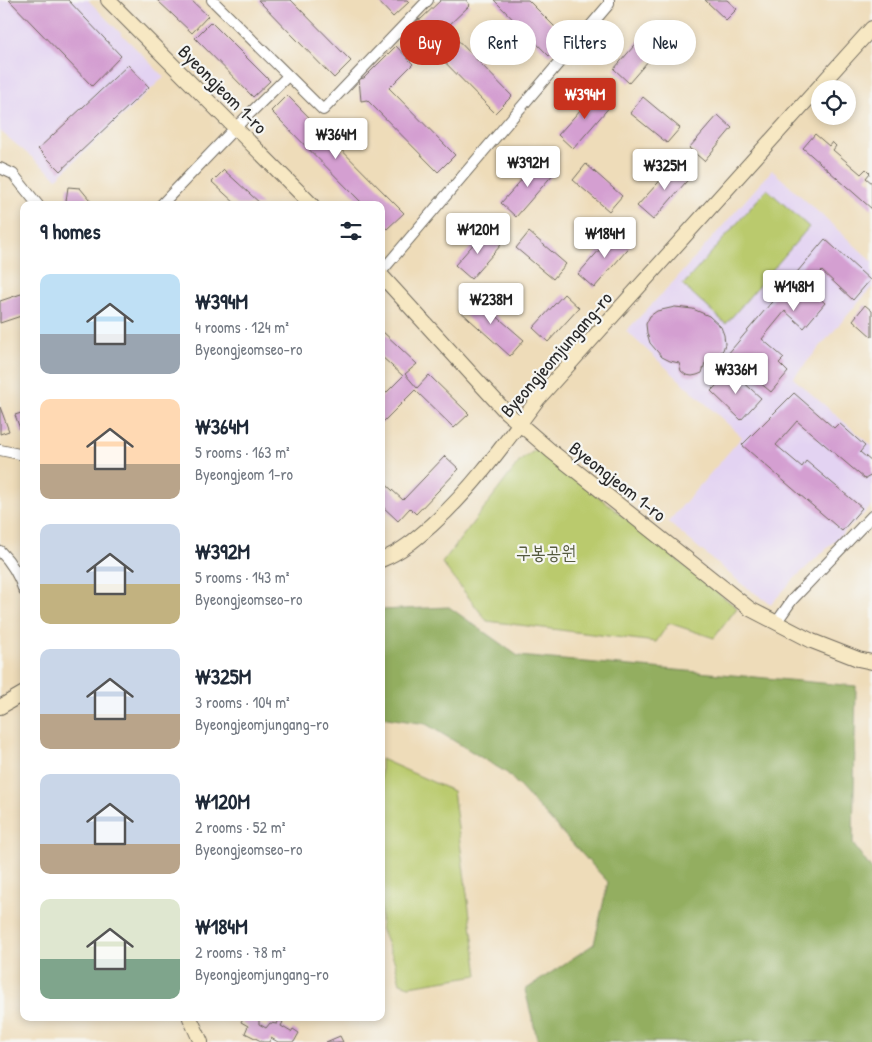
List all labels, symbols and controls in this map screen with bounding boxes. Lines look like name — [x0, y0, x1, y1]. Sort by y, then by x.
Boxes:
chip: Buy — [400, 20, 460, 65]
chip: Rent — [470, 20, 536, 65]
chip: Filters — [546, 20, 624, 65]
chip: New — [634, 20, 696, 65]
street label: Byeongjeom 1-ro — [173, 39, 274, 140]
pin: ₩394M — [550, 78, 620, 120]
map controls — [811, 80, 856, 125]
button: locate — [811, 80, 856, 125]
text: ₩394M — [565, 83, 605, 105]
pin: ₩364M — [301, 118, 371, 160]
text: ₩364M — [316, 123, 356, 145]
pin: ₩392M — [493, 146, 563, 188]
pin: ₩325M — [630, 148, 700, 191]
text: ₩392M — [507, 151, 549, 173]
text: ₩325M — [644, 154, 686, 176]
pin: ₩120M — [443, 212, 513, 255]
pin: ₩184M — [570, 216, 640, 259]
text: 9 homes — [40, 217, 101, 246]
icon: filters — [337, 217, 365, 245]
text: ₩120M — [457, 218, 499, 240]
text: ₩184M — [585, 222, 625, 244]
pin: ₩148M — [759, 270, 829, 312]
text: ₩148M — [774, 275, 814, 297]
pin: ₩238M — [456, 282, 526, 325]
street label: Byeongjeomjungang-ro — [494, 285, 618, 422]
text: ₩394M — [195, 287, 248, 316]
text: ₩238M — [469, 288, 513, 310]
icon: home — [80, 294, 140, 354]
text: 4 rooms · 124 m² — [195, 316, 289, 338]
text: Byeongjeomseo-ro — [195, 338, 303, 360]
pin: ₩336M — [701, 352, 771, 395]
text: ₩336M — [715, 358, 757, 380]
text: ₩364M — [195, 412, 249, 441]
icon: home — [80, 419, 140, 479]
street label: Byeongjeom 1-ro — [564, 435, 672, 527]
text: 5 rooms · 163 m² — [195, 441, 290, 463]
text: Byeongjeom 1-ro — [195, 463, 293, 485]
text: ₩392M — [195, 537, 250, 566]
park label: 구봉공원 — [515, 539, 577, 565]
icon: home — [80, 544, 140, 604]
text: 5 rooms · 143 m² — [195, 566, 289, 588]
text: Byeongjeomseo-ro — [195, 588, 303, 610]
text: ₩325M — [195, 662, 251, 691]
icon: home — [80, 669, 140, 729]
text: 3 rooms · 104 m² — [195, 691, 290, 713]
text: Byeongjeomjungang-ro — [195, 713, 329, 735]
text: ₩120M — [195, 787, 250, 816]
icon: home — [80, 794, 140, 854]
text: 2 rooms · 52 m² — [195, 816, 285, 838]
text: Byeongjeomseo-ro — [195, 838, 303, 860]
text: ₩184M — [195, 912, 248, 941]
icon: home — [80, 919, 140, 979]
text: 2 rooms · 78 m² — [195, 941, 286, 963]
text: Byeongjeomjungang-ro — [195, 963, 329, 985]

